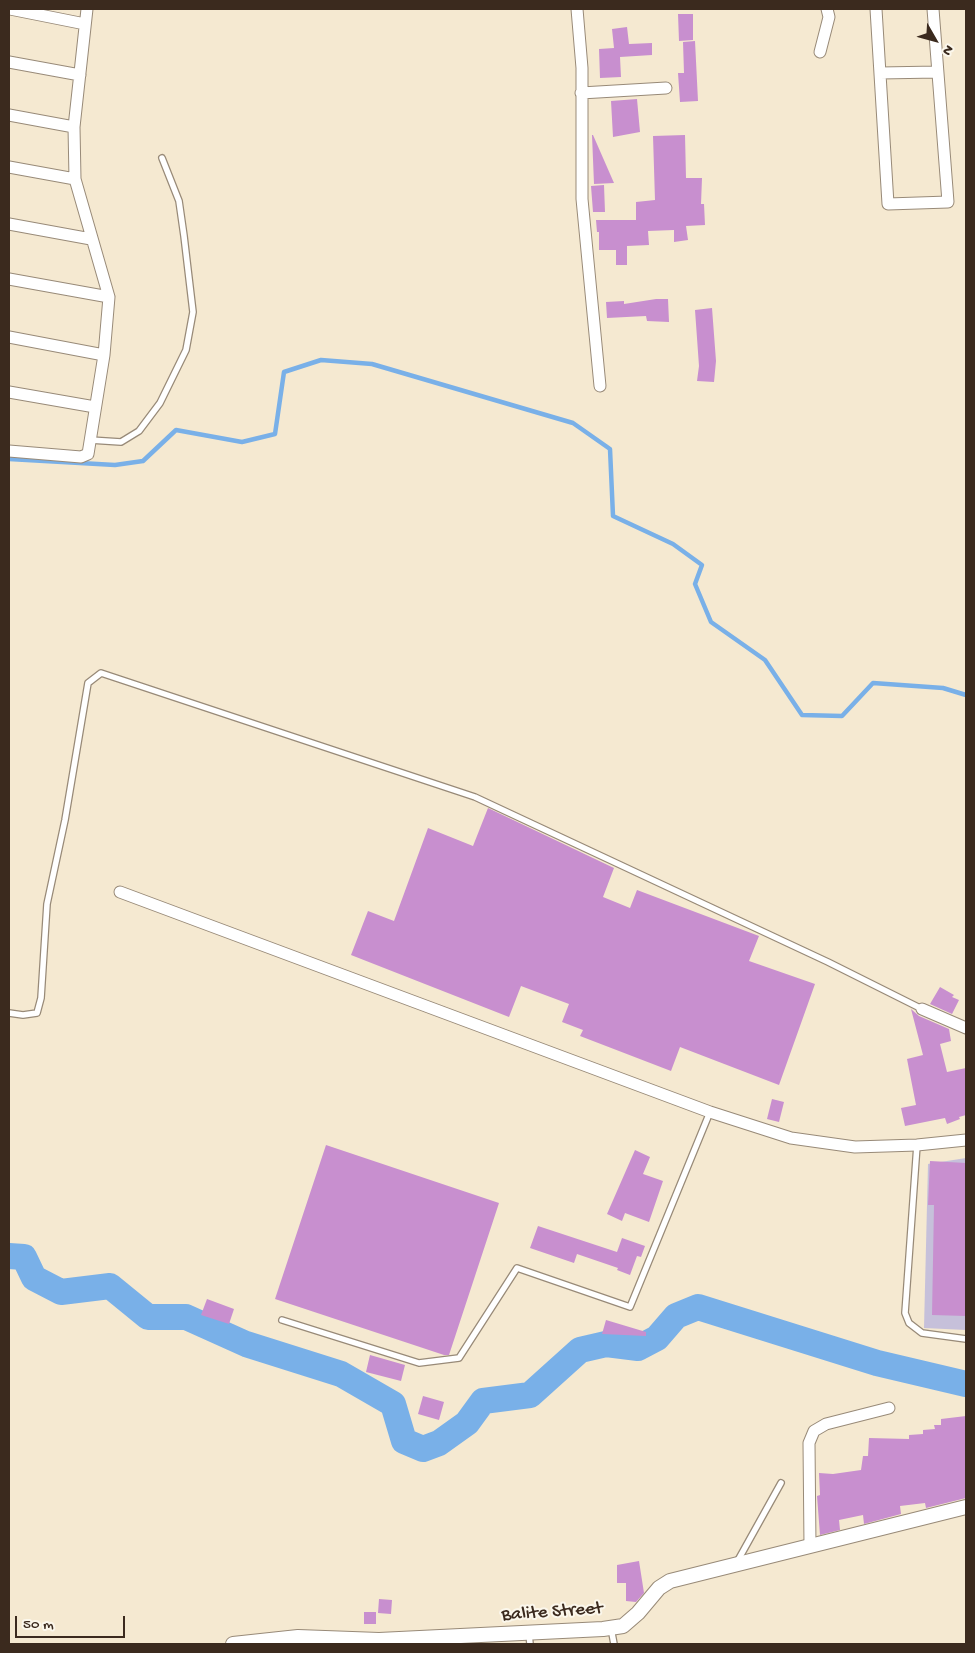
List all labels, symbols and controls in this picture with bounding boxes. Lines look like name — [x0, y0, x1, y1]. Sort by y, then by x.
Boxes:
north arrow — [910, 15, 960, 65]
text: N — [938, 41, 957, 58]
street label: Balite Street — [501, 1598, 603, 1628]
scale bar — [18, 1606, 128, 1638]
text: 50 m — [23, 1616, 54, 1634]

